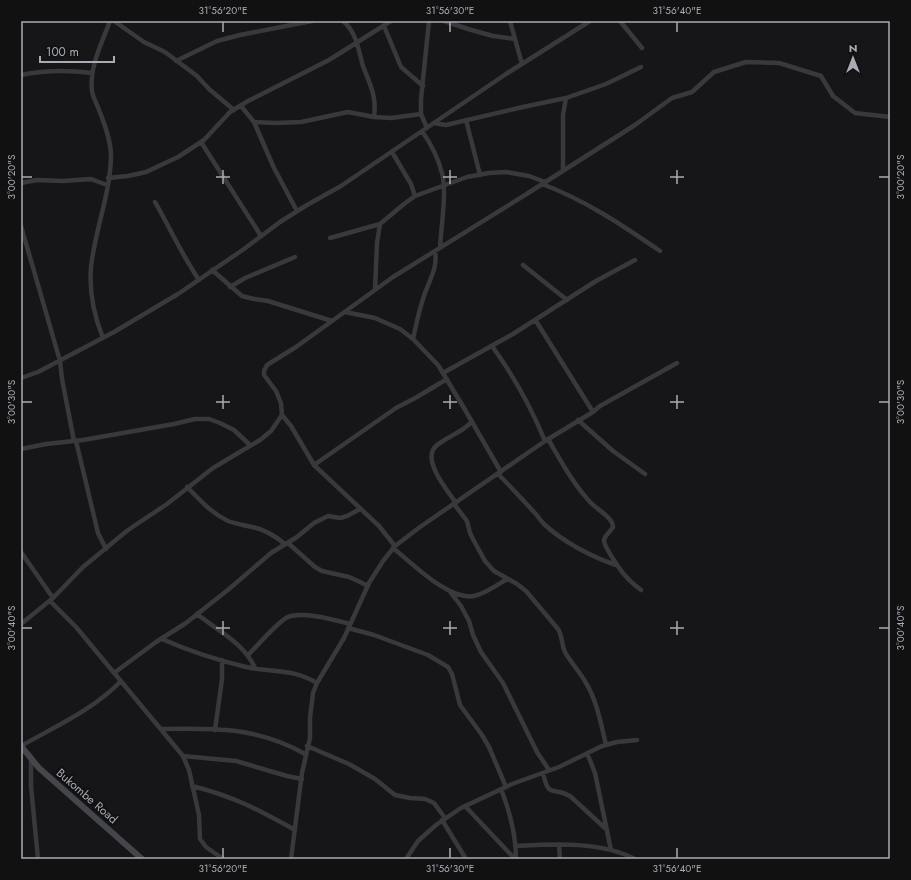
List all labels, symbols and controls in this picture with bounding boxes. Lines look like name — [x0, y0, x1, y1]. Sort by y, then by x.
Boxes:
text: 31°56'20"E — [199, 3, 247, 18]
text: 31°56'30"E — [426, 3, 474, 18]
text: 31°56'40"E — [653, 3, 701, 18]
scale bar — [40, 38, 114, 64]
north arrow — [833, 38, 873, 78]
text: N — [849, 40, 857, 56]
text: 100 m — [46, 43, 79, 61]
text: 3°00'20"S — [4, 154, 19, 199]
text: 3°00'20"S — [893, 154, 908, 199]
text: 3°00'30"S — [4, 379, 19, 424]
text: 3°00'30"S — [893, 379, 908, 424]
text: 3°00'40"S — [4, 605, 19, 651]
text: 3°00'40"S — [893, 605, 908, 651]
street label: Bukombe Road — [52, 764, 122, 828]
text: 31°56'20"E — [199, 861, 247, 876]
text: 31°56'30"E — [426, 861, 474, 876]
text: 31°56'40"E — [653, 861, 701, 876]

